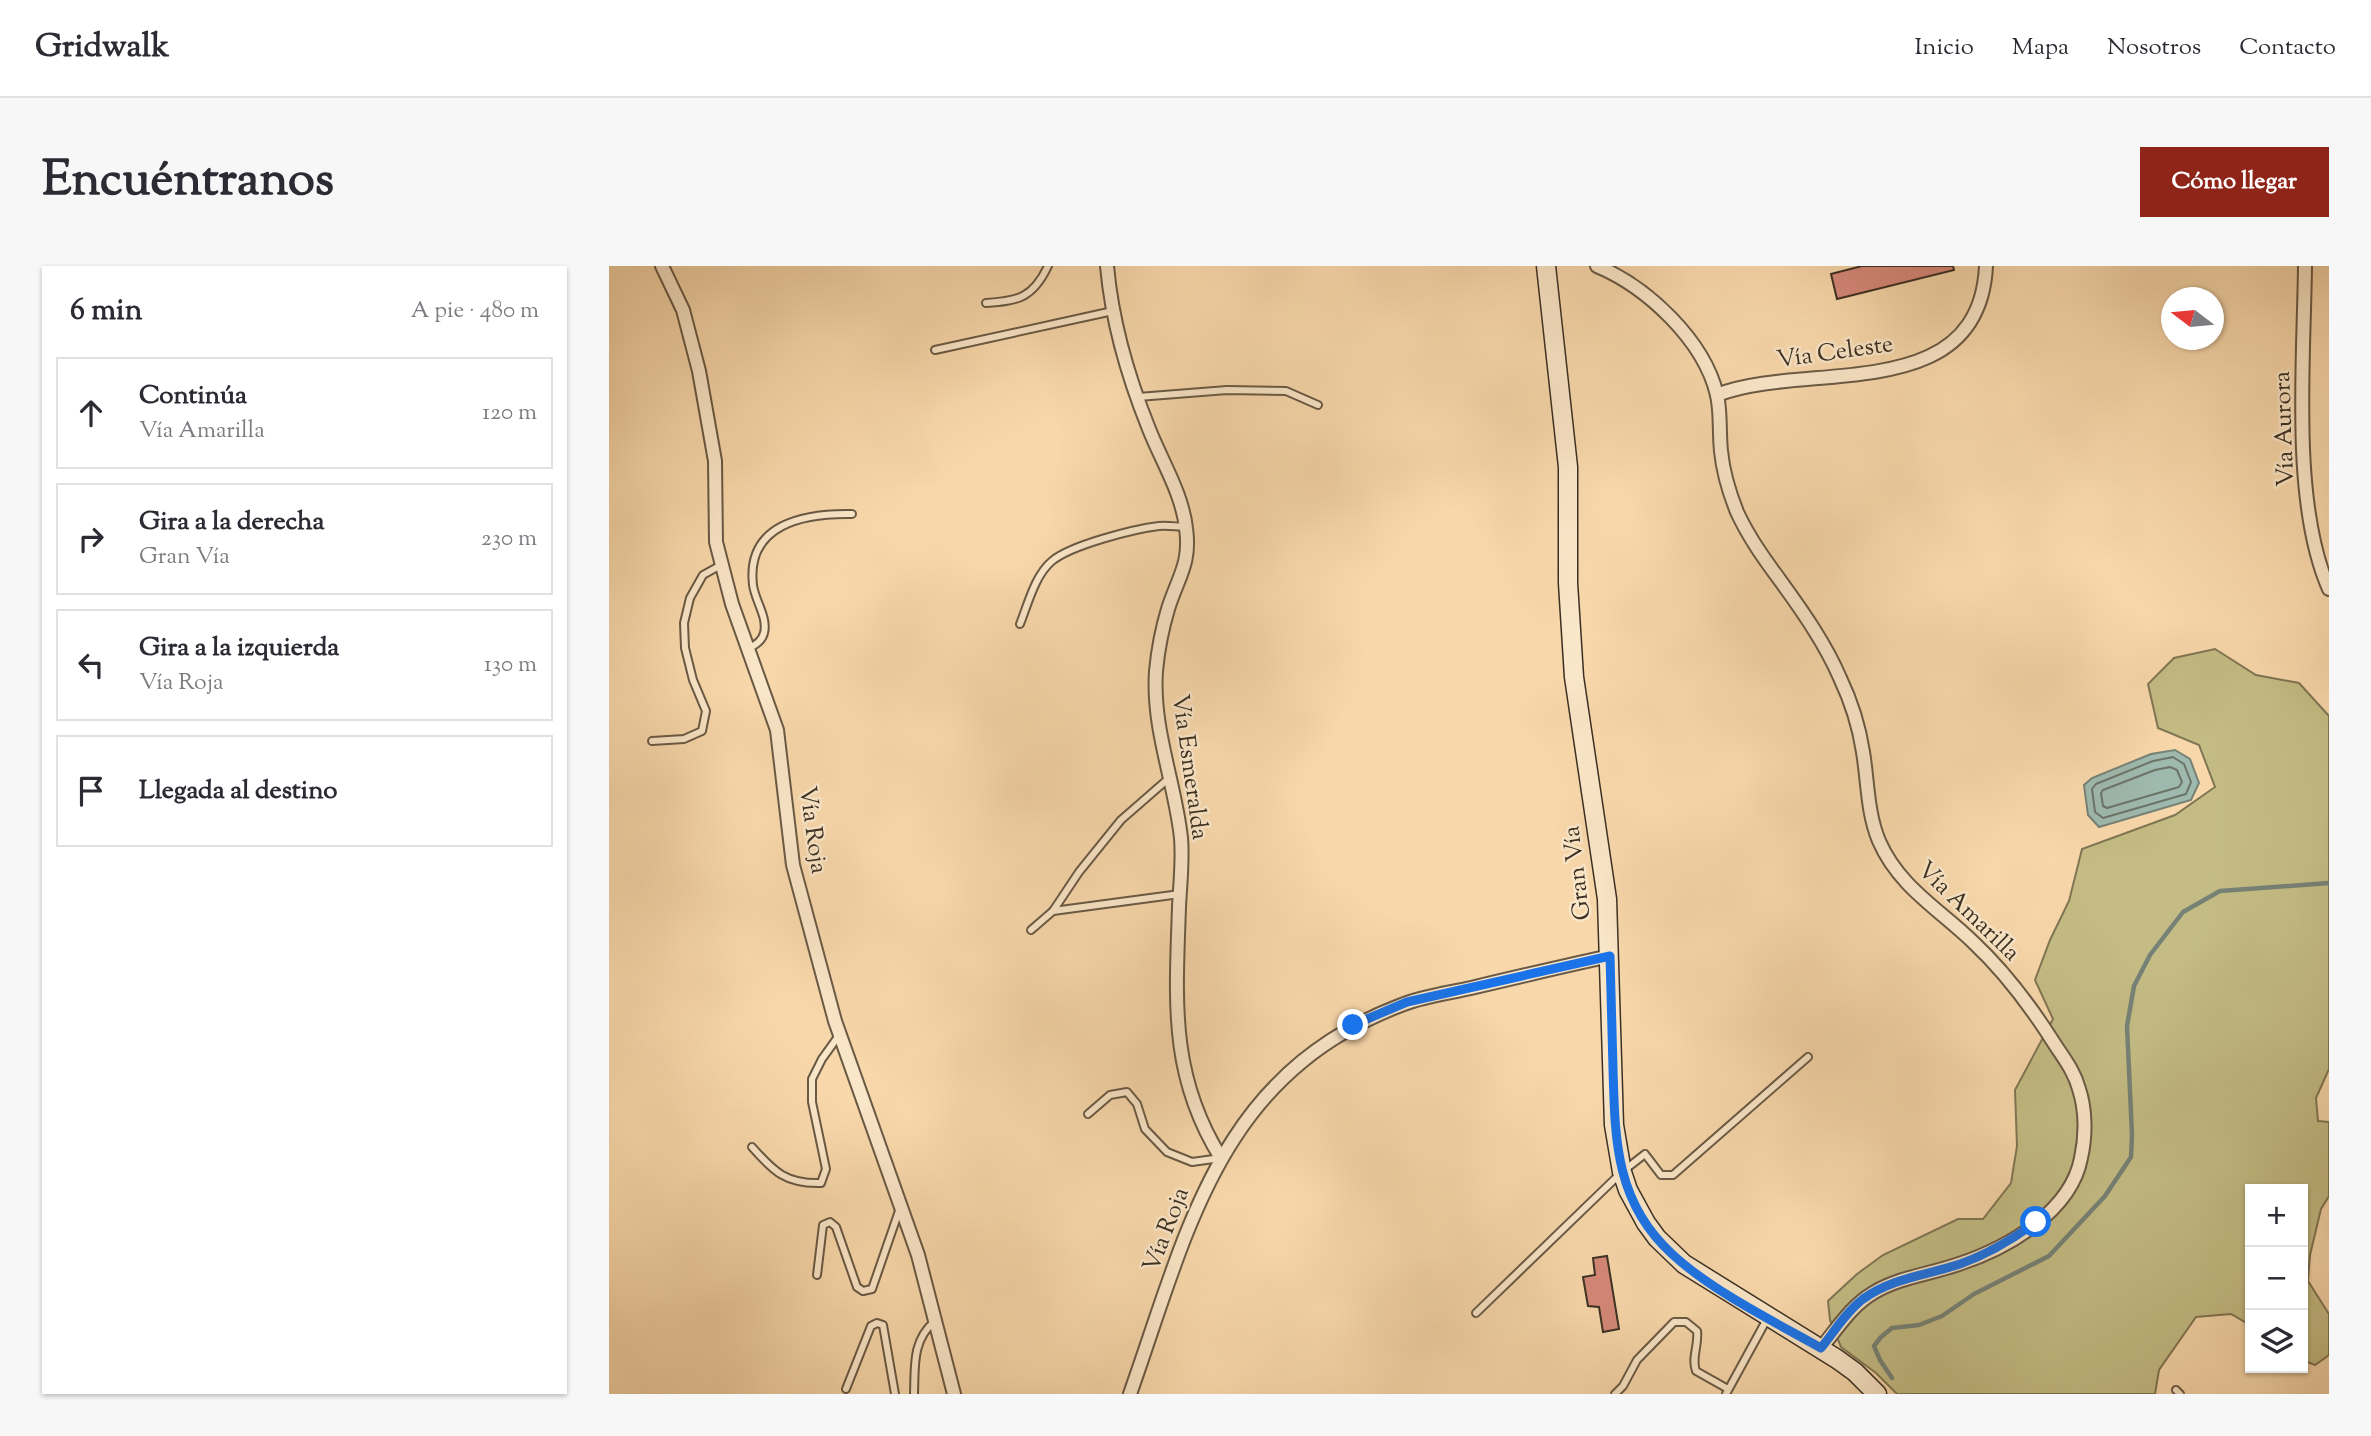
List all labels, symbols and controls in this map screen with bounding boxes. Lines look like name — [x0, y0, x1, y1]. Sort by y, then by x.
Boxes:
text: Gridwalk — [35, 24, 169, 72]
text: Inicio — [1914, 31, 1974, 65]
text: Mapa — [2012, 31, 2069, 65]
text: Nosotros — [2107, 31, 2201, 65]
text: Contacto — [2239, 31, 2336, 65]
text: Encuéntranos — [42, 147, 334, 217]
button: Cómo llegar — [2140, 147, 2329, 217]
north arrow — [2161, 287, 2224, 350]
text: 6 min — [70, 290, 142, 333]
text: A pie · 480 m — [411, 295, 539, 328]
street label: Vía Celeste — [1775, 328, 1895, 378]
street label: Vía Aurora — [2266, 371, 2304, 487]
text: Continúa — [139, 378, 247, 415]
icon: ahead — [72, 394, 110, 432]
text: 120 m — [482, 397, 537, 430]
text: Vía Amarilla — [139, 415, 265, 448]
text: Gira a la derecha — [139, 504, 324, 541]
icon: right — [72, 520, 110, 558]
text: 230 m — [481, 523, 537, 556]
text: Gran Vía — [139, 541, 230, 574]
text: Gira a la izquierda — [139, 630, 339, 667]
icon: left — [72, 646, 110, 684]
text: 130 m — [484, 649, 537, 682]
text: Vía Roja — [139, 667, 224, 700]
street label: Vía Esmeralda — [1162, 692, 1216, 842]
icon: arrive — [72, 772, 110, 810]
text: Llegada al destino — [139, 773, 337, 810]
street label: Vía Roja — [789, 784, 835, 876]
street label: Gran Vía — [1555, 824, 1601, 922]
street label: Vía Amarilla — [1909, 854, 2027, 970]
route end — [1337, 1009, 1368, 1040]
street label: Vía Roja — [1135, 1183, 1199, 1277]
map controls — [2245, 1184, 2308, 1373]
button: + — [2245, 1184, 2308, 1247]
route start — [2020, 1206, 2051, 1237]
button: − — [2245, 1247, 2308, 1310]
button: layers — [2245, 1310, 2308, 1373]

